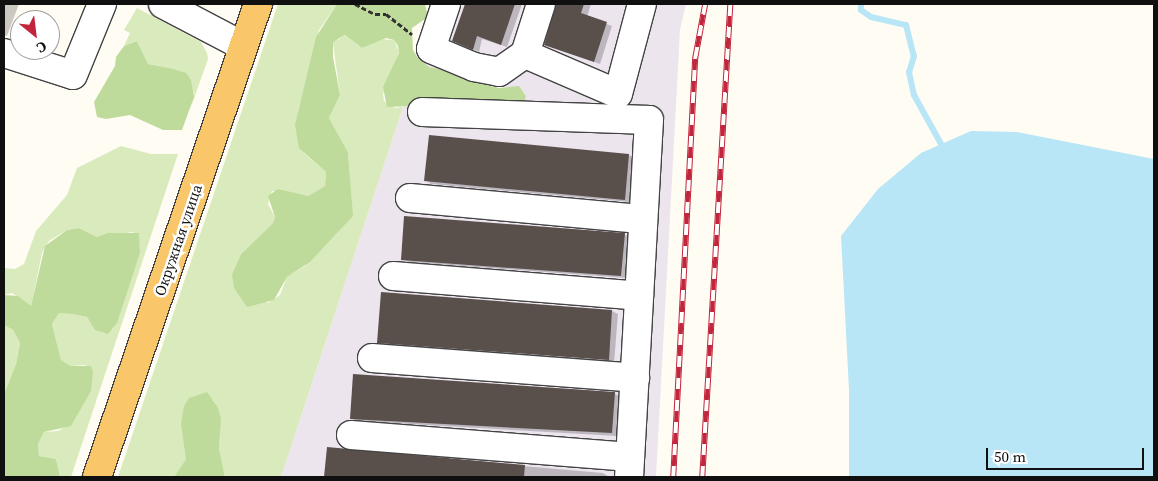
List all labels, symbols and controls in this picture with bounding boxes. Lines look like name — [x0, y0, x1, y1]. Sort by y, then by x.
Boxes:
north arrow — [10, 10, 60, 60]
text: С — [33, 36, 50, 58]
street label: Окружная улица — [150, 182, 206, 298]
scale bar — [988, 438, 1146, 470]
text: 50 m — [994, 446, 1026, 467]

